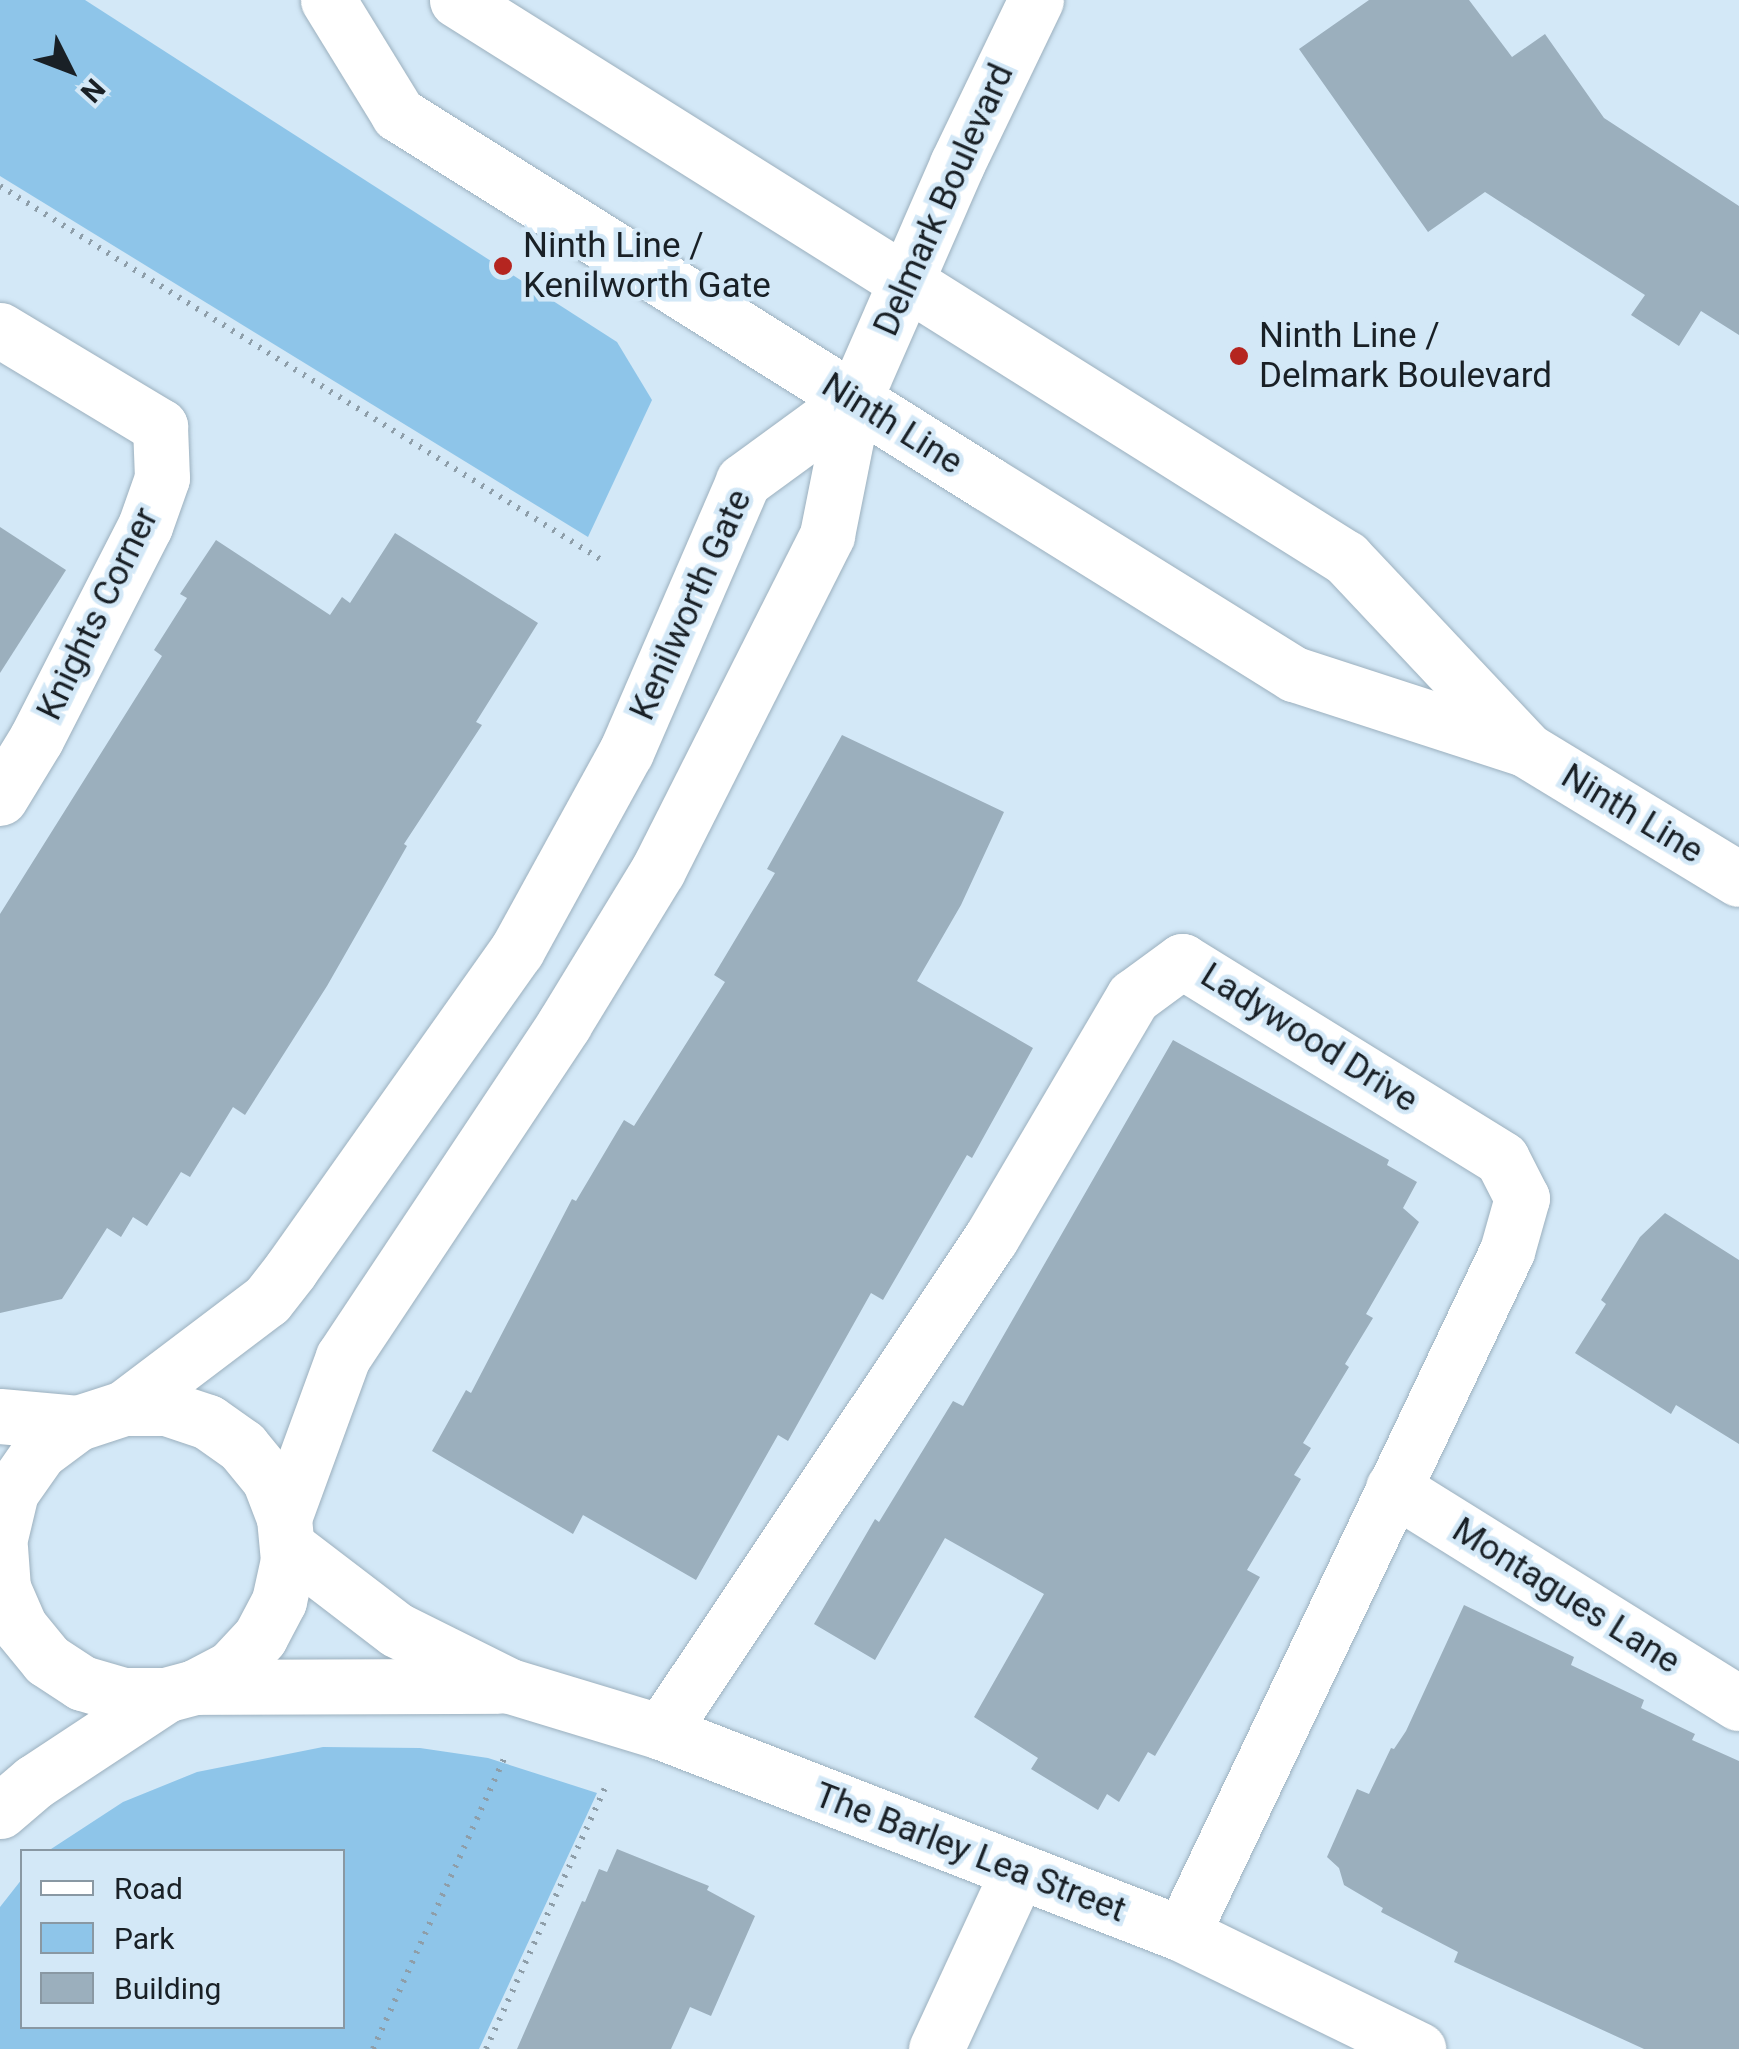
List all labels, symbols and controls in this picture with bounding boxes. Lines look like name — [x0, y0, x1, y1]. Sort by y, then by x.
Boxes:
north arrow — [20, 20, 120, 120]
street label: Delmark Boulevard — [865, 58, 1023, 342]
text: N — [74, 72, 112, 109]
place label: Ninth Line / Kenilworth Gate — [523, 225, 771, 307]
marker: Ninth Line / Kenilworth Gate — [492, 255, 514, 277]
place label: Ninth Line / Delmark Boulevard — [1259, 315, 1552, 397]
marker: Ninth Line / Delmark Boulevard — [1228, 345, 1250, 367]
street label: Ninth Line — [814, 364, 970, 484]
street label: Kenilworth Gate — [621, 483, 761, 727]
street label: Knights Corner — [29, 501, 167, 727]
street label: Ninth Line — [1554, 755, 1710, 873]
street label: Ladywood Drive — [1193, 955, 1425, 1121]
street label: Montagues Lane — [1444, 1509, 1688, 1683]
street label: The Barley Lea Street — [809, 1774, 1131, 1932]
legend — [20, 1849, 345, 2029]
text: Road — [114, 1871, 183, 1906]
text: Park — [114, 1921, 174, 1956]
text: Building — [114, 1971, 221, 2006]

